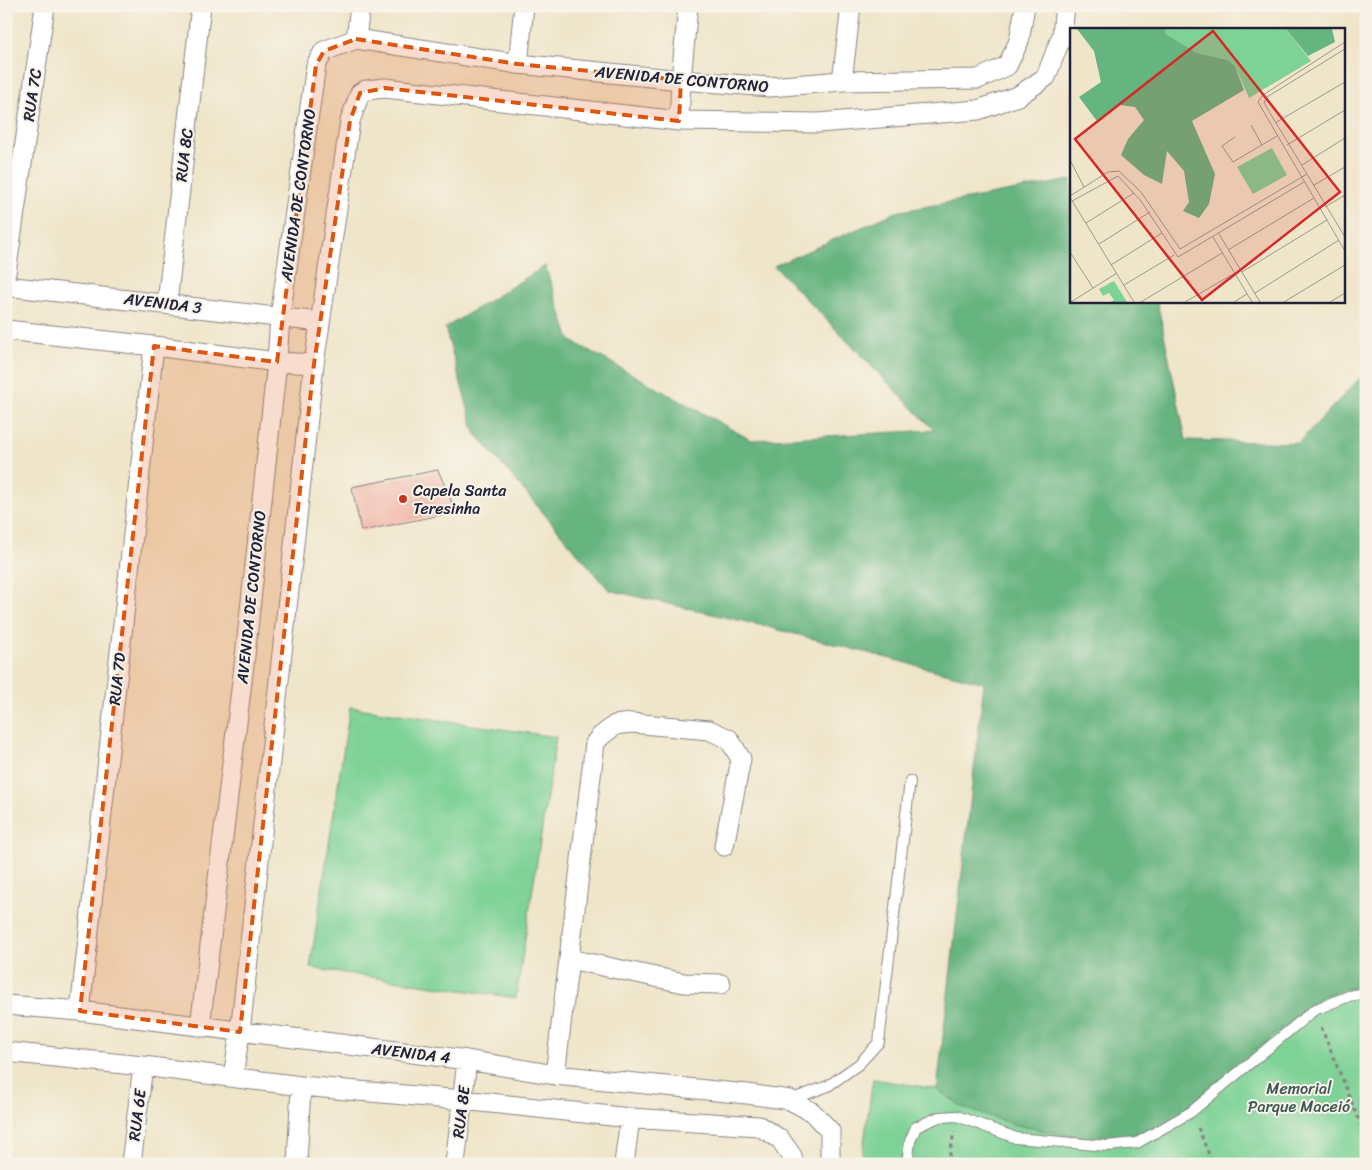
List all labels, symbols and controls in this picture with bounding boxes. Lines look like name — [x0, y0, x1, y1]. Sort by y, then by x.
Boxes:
inset map — [1070, 28, 1344, 302]
street label: AVENIDA DE CONTORNO — [593, 57, 770, 101]
street label: RUA 7C — [14, 67, 50, 123]
street label: AVENIDA DE CONTORNO — [271, 107, 324, 284]
street label: RUA 8C — [166, 127, 202, 183]
street label: AVENIDA 3 — [121, 284, 204, 322]
place label: Capela Santa Teresinha — [413, 476, 507, 523]
marker: Capela Santa Teresinha — [397, 493, 409, 505]
street label: AVENIDA DE CONTORNO — [227, 509, 275, 686]
street label: RUA 7D — [100, 651, 134, 707]
street label: AVENIDA 4 — [369, 1034, 452, 1072]
park label: Memorial Parque Maceió — [1248, 1074, 1351, 1121]
street label: RUA 8E — [443, 1083, 479, 1140]
street label: RUA 6E — [119, 1086, 155, 1143]

